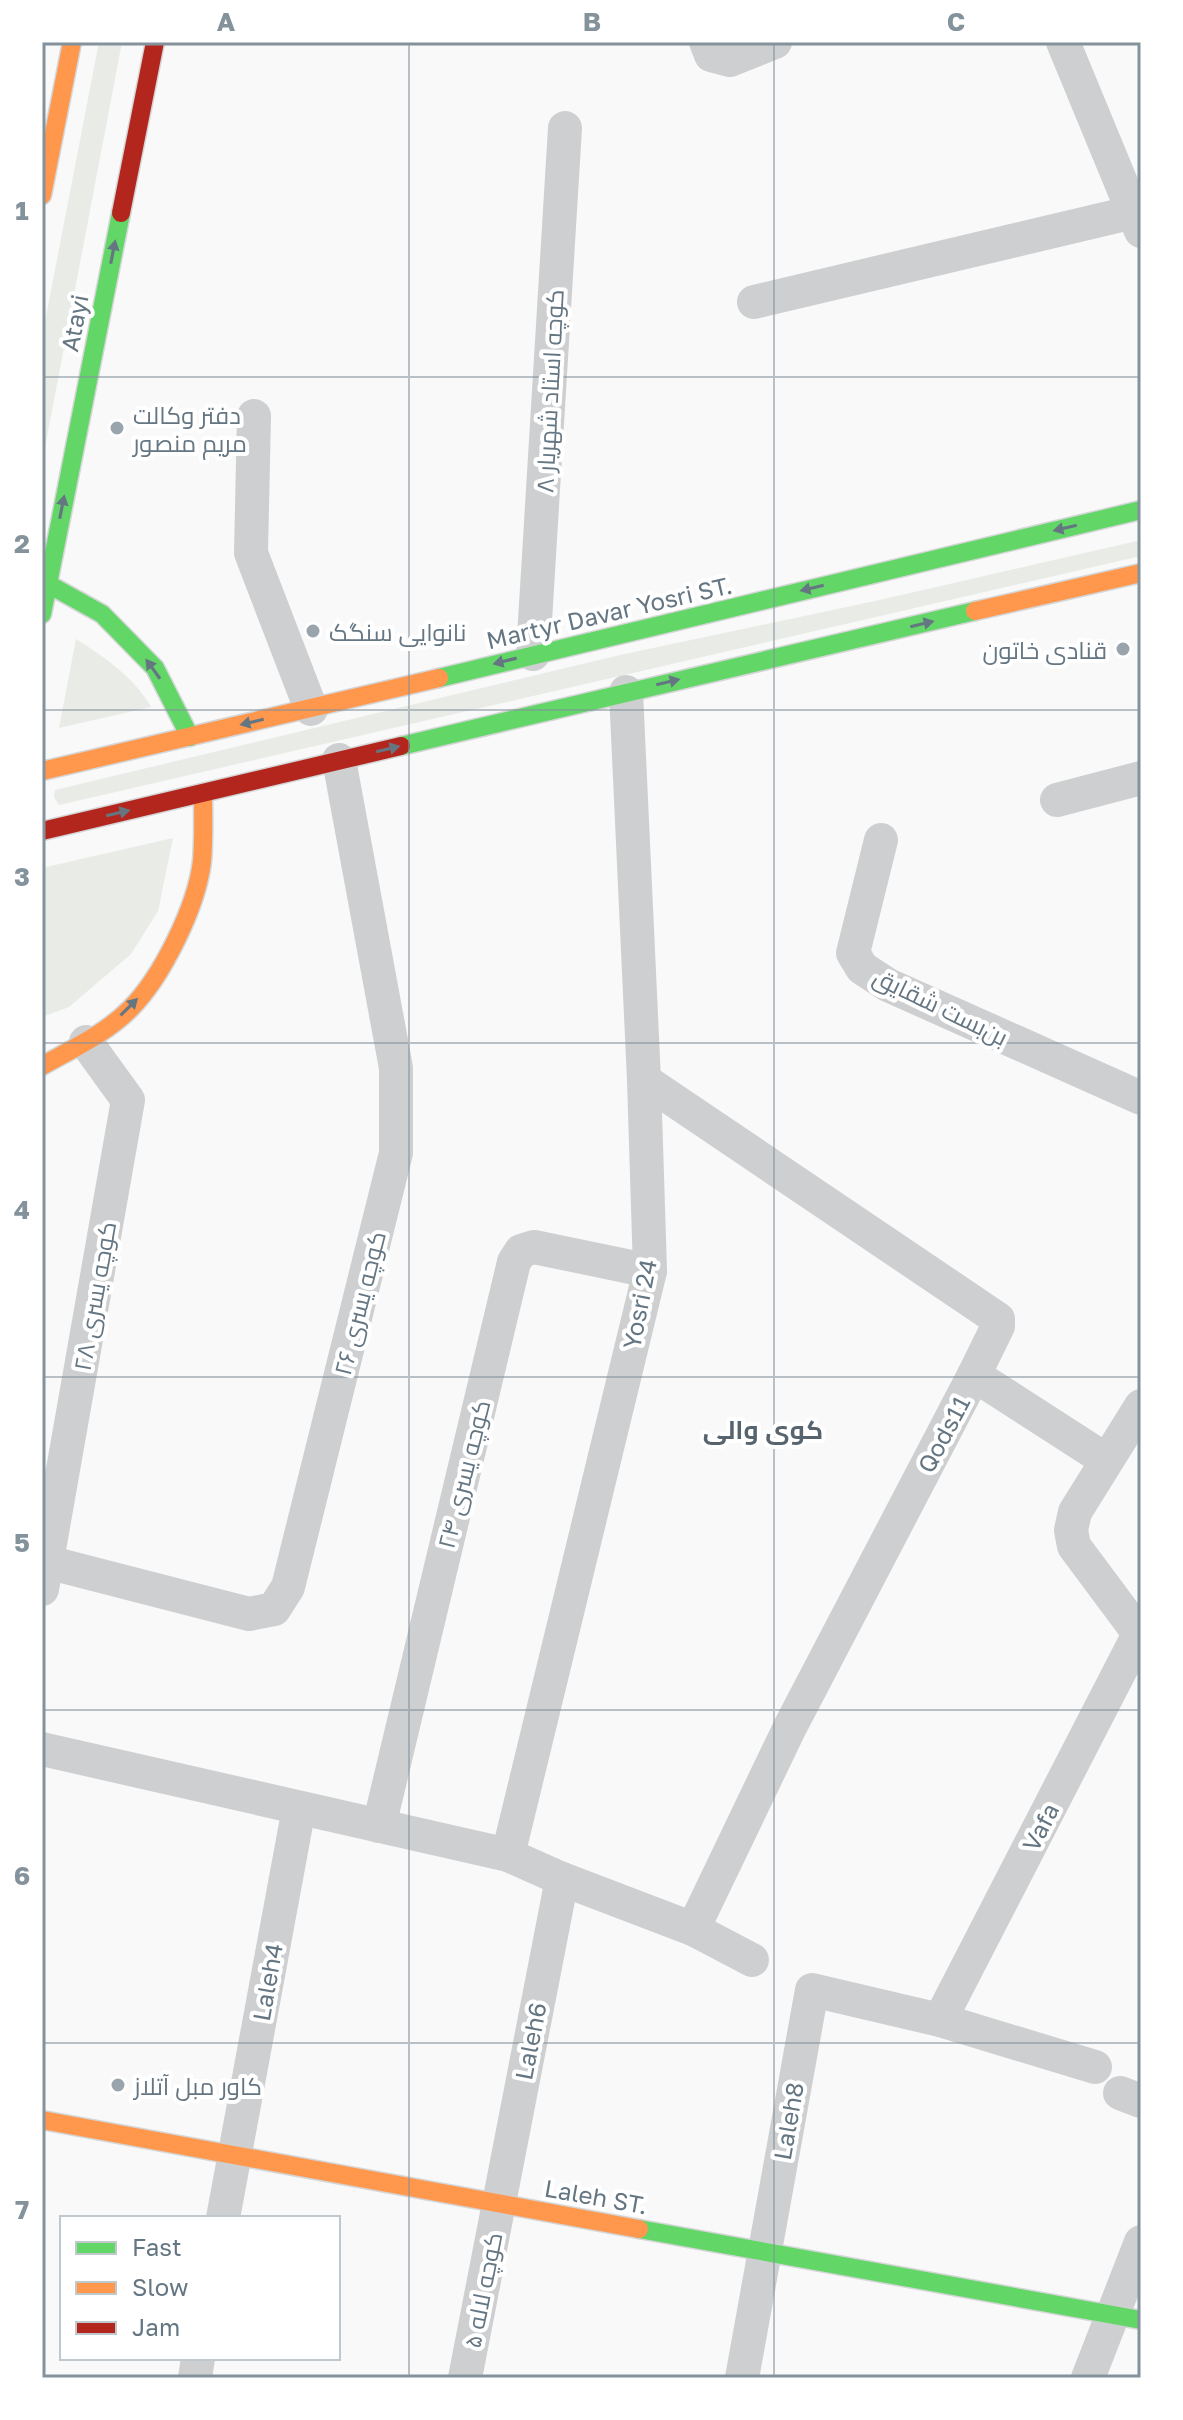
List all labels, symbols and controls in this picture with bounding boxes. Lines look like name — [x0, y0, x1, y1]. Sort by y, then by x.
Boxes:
text: A — [217, 6, 236, 37]
text: B — [583, 6, 601, 37]
text: C — [947, 6, 965, 37]
text: 1 — [15, 195, 29, 226]
one-way arrow — [107, 239, 119, 264]
street label: کوچه استاد شهریار ۸ — [529, 288, 572, 494]
street label: Atayi — [54, 292, 94, 354]
place label: دفتر وکالت مریم منصور — [131, 400, 247, 460]
marker: دفتر وکالت مریم منصور — [108, 419, 126, 437]
one-way arrow — [57, 494, 69, 519]
one-way arrow — [1052, 522, 1077, 535]
text: 2 — [14, 528, 30, 559]
street label: Martyr Davar Yosri ST. — [483, 570, 735, 654]
one-way arrow — [800, 583, 825, 595]
place label: نانوایی سنگک — [329, 617, 466, 647]
one-way arrow — [909, 617, 934, 629]
marker: نانوایی سنگک — [304, 622, 322, 640]
place label: قنادی خاتون — [983, 635, 1107, 665]
marker: قنادی خاتون — [1114, 640, 1132, 658]
one-way arrow — [492, 655, 517, 668]
one-way arrow — [145, 658, 161, 680]
one-way arrow — [656, 675, 681, 688]
one-way arrow — [239, 717, 264, 729]
one-way arrow — [376, 742, 401, 754]
one-way arrow — [106, 807, 131, 819]
text: 3 — [14, 861, 30, 892]
street label: بن‌بست شقایق — [868, 961, 1013, 1053]
one-way arrow — [119, 998, 138, 1017]
text: 4 — [14, 1194, 30, 1225]
street label: کوچه یسری ۲۸ — [67, 1219, 124, 1373]
street label: کوچه یسری ۲۶ — [327, 1228, 394, 1379]
street label: Yosri 24 — [616, 1257, 662, 1351]
street label: Qods11 — [911, 1391, 975, 1477]
street label: کوچه یسری ۲۴ — [431, 1397, 498, 1552]
district label: کوی والی — [703, 1414, 823, 1446]
text: 5 — [14, 1527, 30, 1558]
street label: Vafa — [1016, 1798, 1064, 1856]
text: 6 — [14, 1860, 30, 1891]
street label: Laleh4 — [246, 1941, 288, 2023]
street label: Laleh6 — [508, 2000, 552, 2082]
place label: کاور مبل آتلاز — [132, 2071, 262, 2101]
marker: کاور مبل آتلاز — [109, 2076, 127, 2094]
street label: Laleh8 — [767, 2080, 809, 2162]
street label: Laleh ST. — [542, 2173, 650, 2219]
text: 7 — [15, 2194, 29, 2225]
legend — [60, 2216, 340, 2360]
street label: کوچه لاله ۵ — [457, 2230, 510, 2351]
text: Fast — [132, 2232, 182, 2261]
text: Slow — [132, 2272, 188, 2301]
text: Jam — [132, 2312, 180, 2341]

